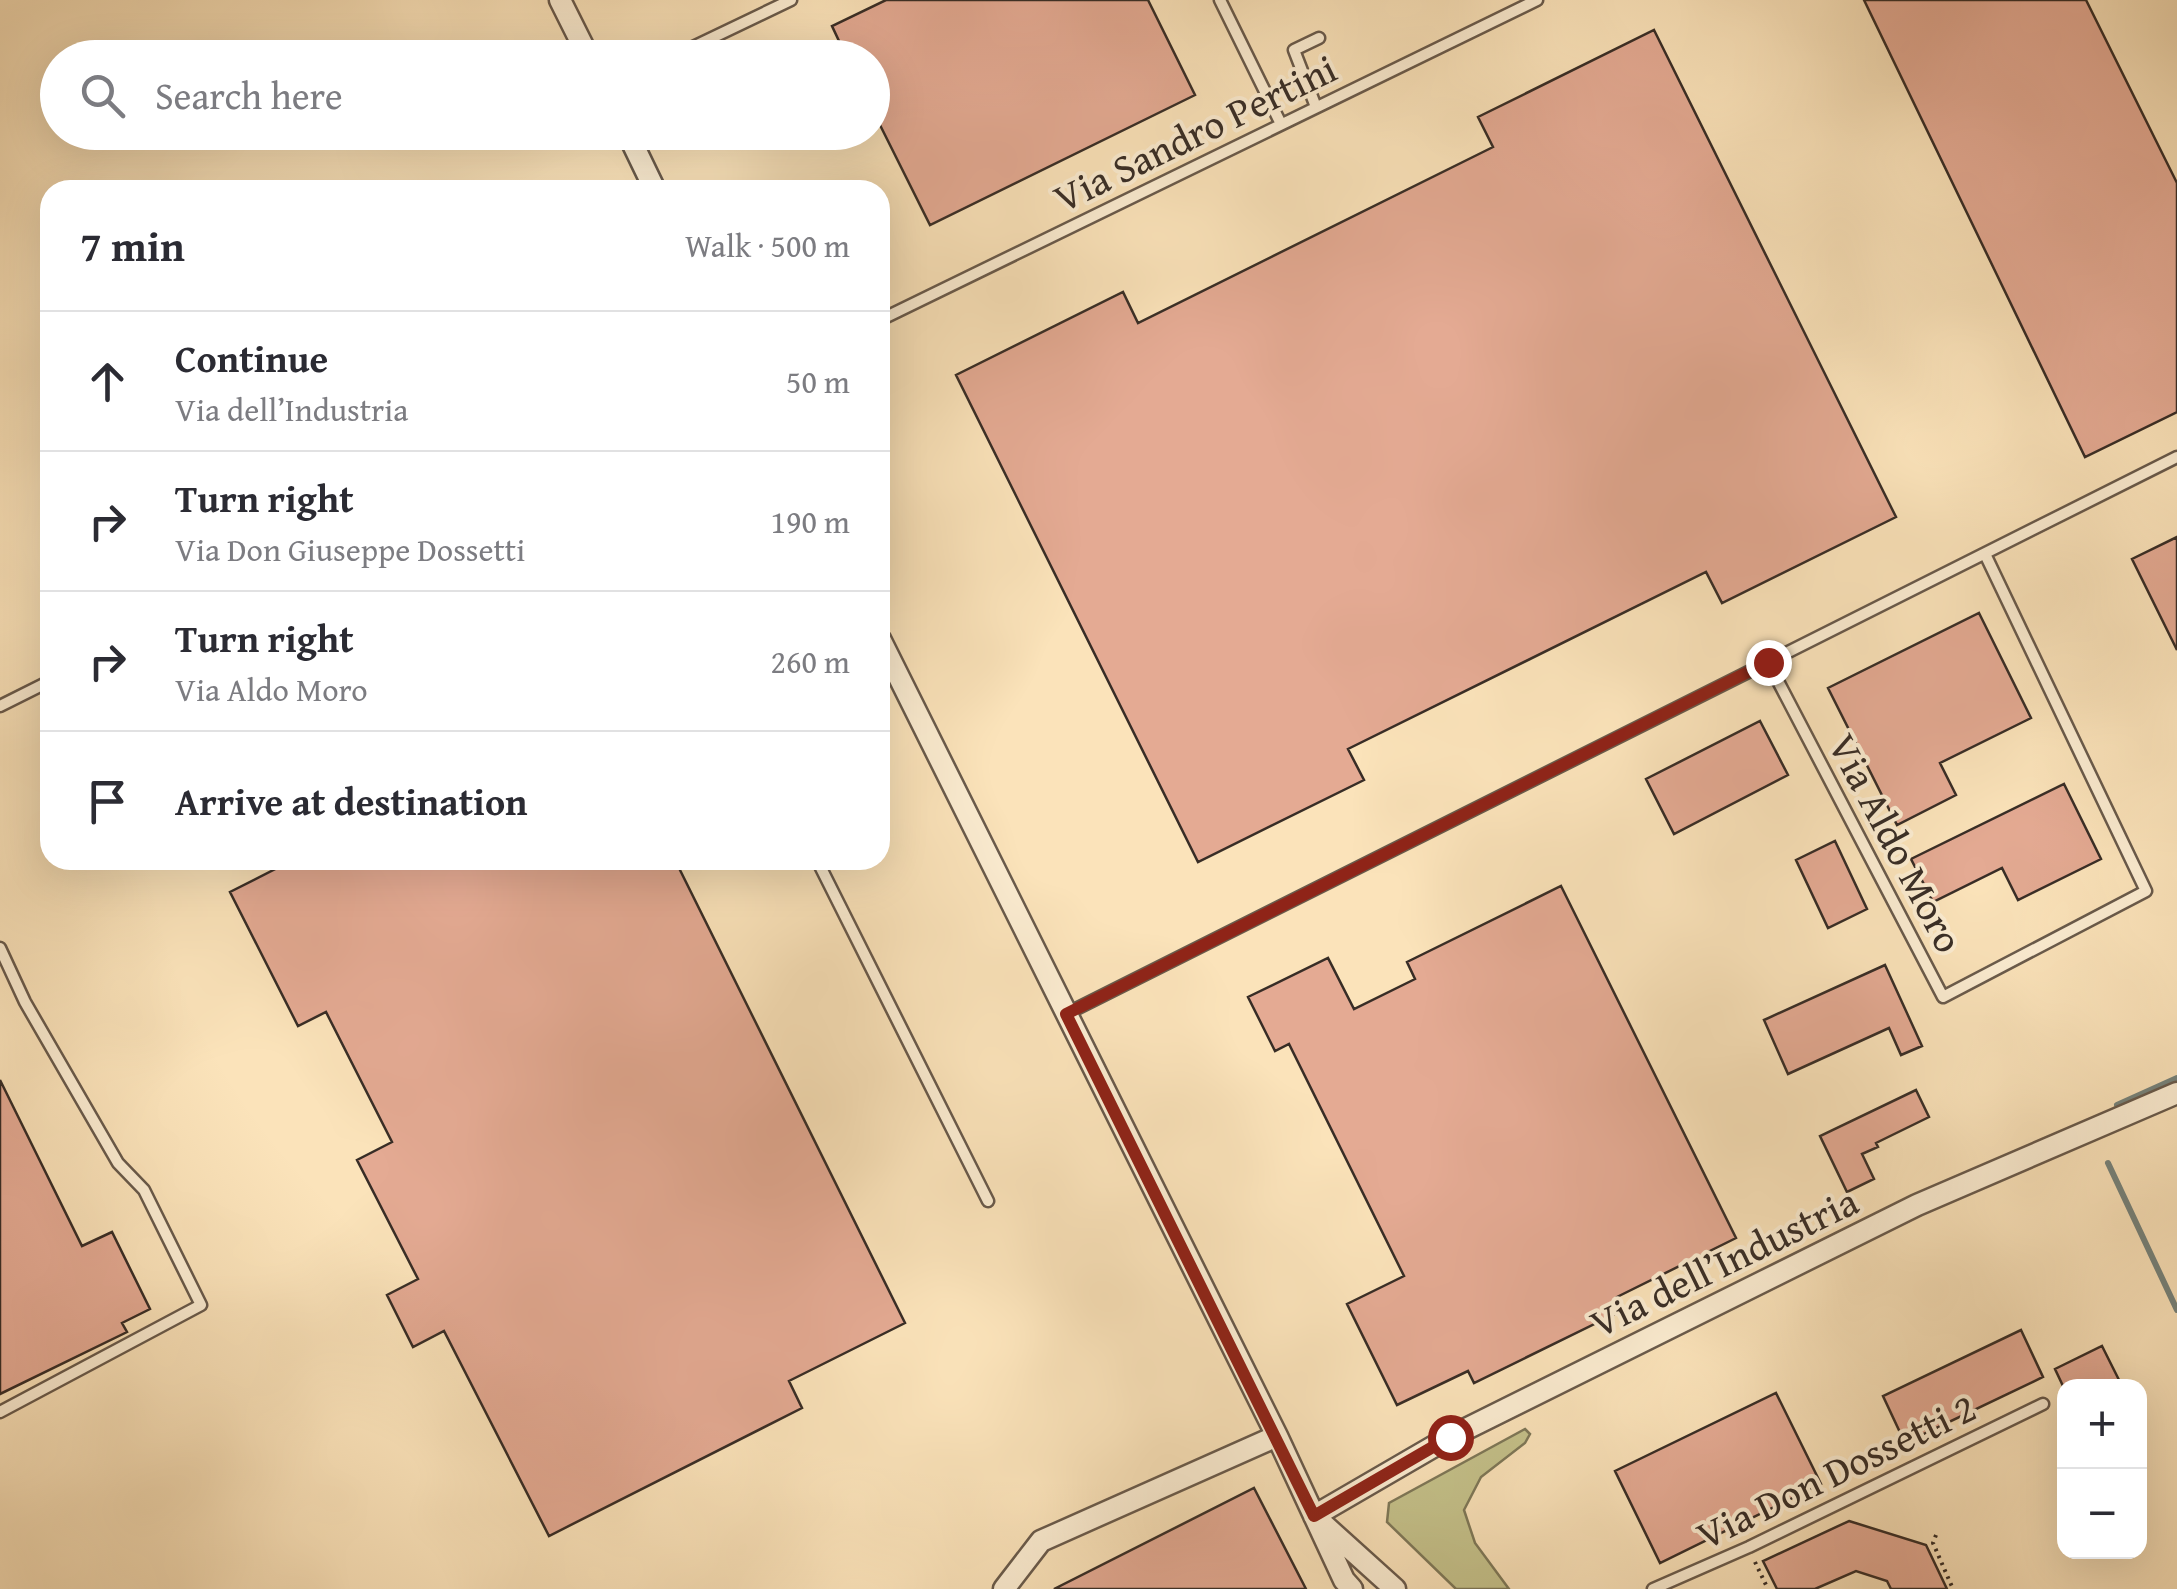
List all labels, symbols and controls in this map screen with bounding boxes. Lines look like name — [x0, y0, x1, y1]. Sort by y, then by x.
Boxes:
street label: Via Sandro Pertini — [1043, 38, 1346, 227]
search box — [40, 40, 890, 150]
text: Search here — [155, 67, 343, 123]
icon: search — [75, 68, 130, 123]
text: 7 min — [80, 215, 185, 276]
text: Walk · 500 m — [685, 222, 850, 269]
text: Continue — [175, 330, 328, 386]
icon: ahead — [80, 354, 135, 409]
text: 50 m — [786, 358, 850, 405]
text: Via dell’Industria — [175, 386, 408, 433]
text: Turn right — [175, 470, 354, 526]
icon: right — [80, 494, 135, 549]
text: 190 m — [771, 498, 850, 545]
text: Via Don Giuseppe Dossetti — [175, 526, 525, 573]
text: Turn right — [175, 610, 354, 666]
icon: right — [80, 634, 135, 689]
text: 260 m — [771, 638, 850, 685]
route end — [1746, 640, 1792, 686]
text: Via Aldo Moro — [175, 666, 368, 713]
street label: Via Aldo Moro — [1814, 723, 1979, 963]
text: Arrive at destination — [175, 773, 528, 829]
icon: arrive — [80, 774, 135, 829]
street label: Via dell’Industria — [1580, 1171, 1868, 1352]
street label: Via Don Dossetti 2 — [1686, 1377, 1985, 1564]
map controls — [2057, 1379, 2147, 1559]
button: + — [2057, 1379, 2147, 1469]
route start — [1428, 1415, 1474, 1461]
button: − — [2057, 1469, 2147, 1559]

